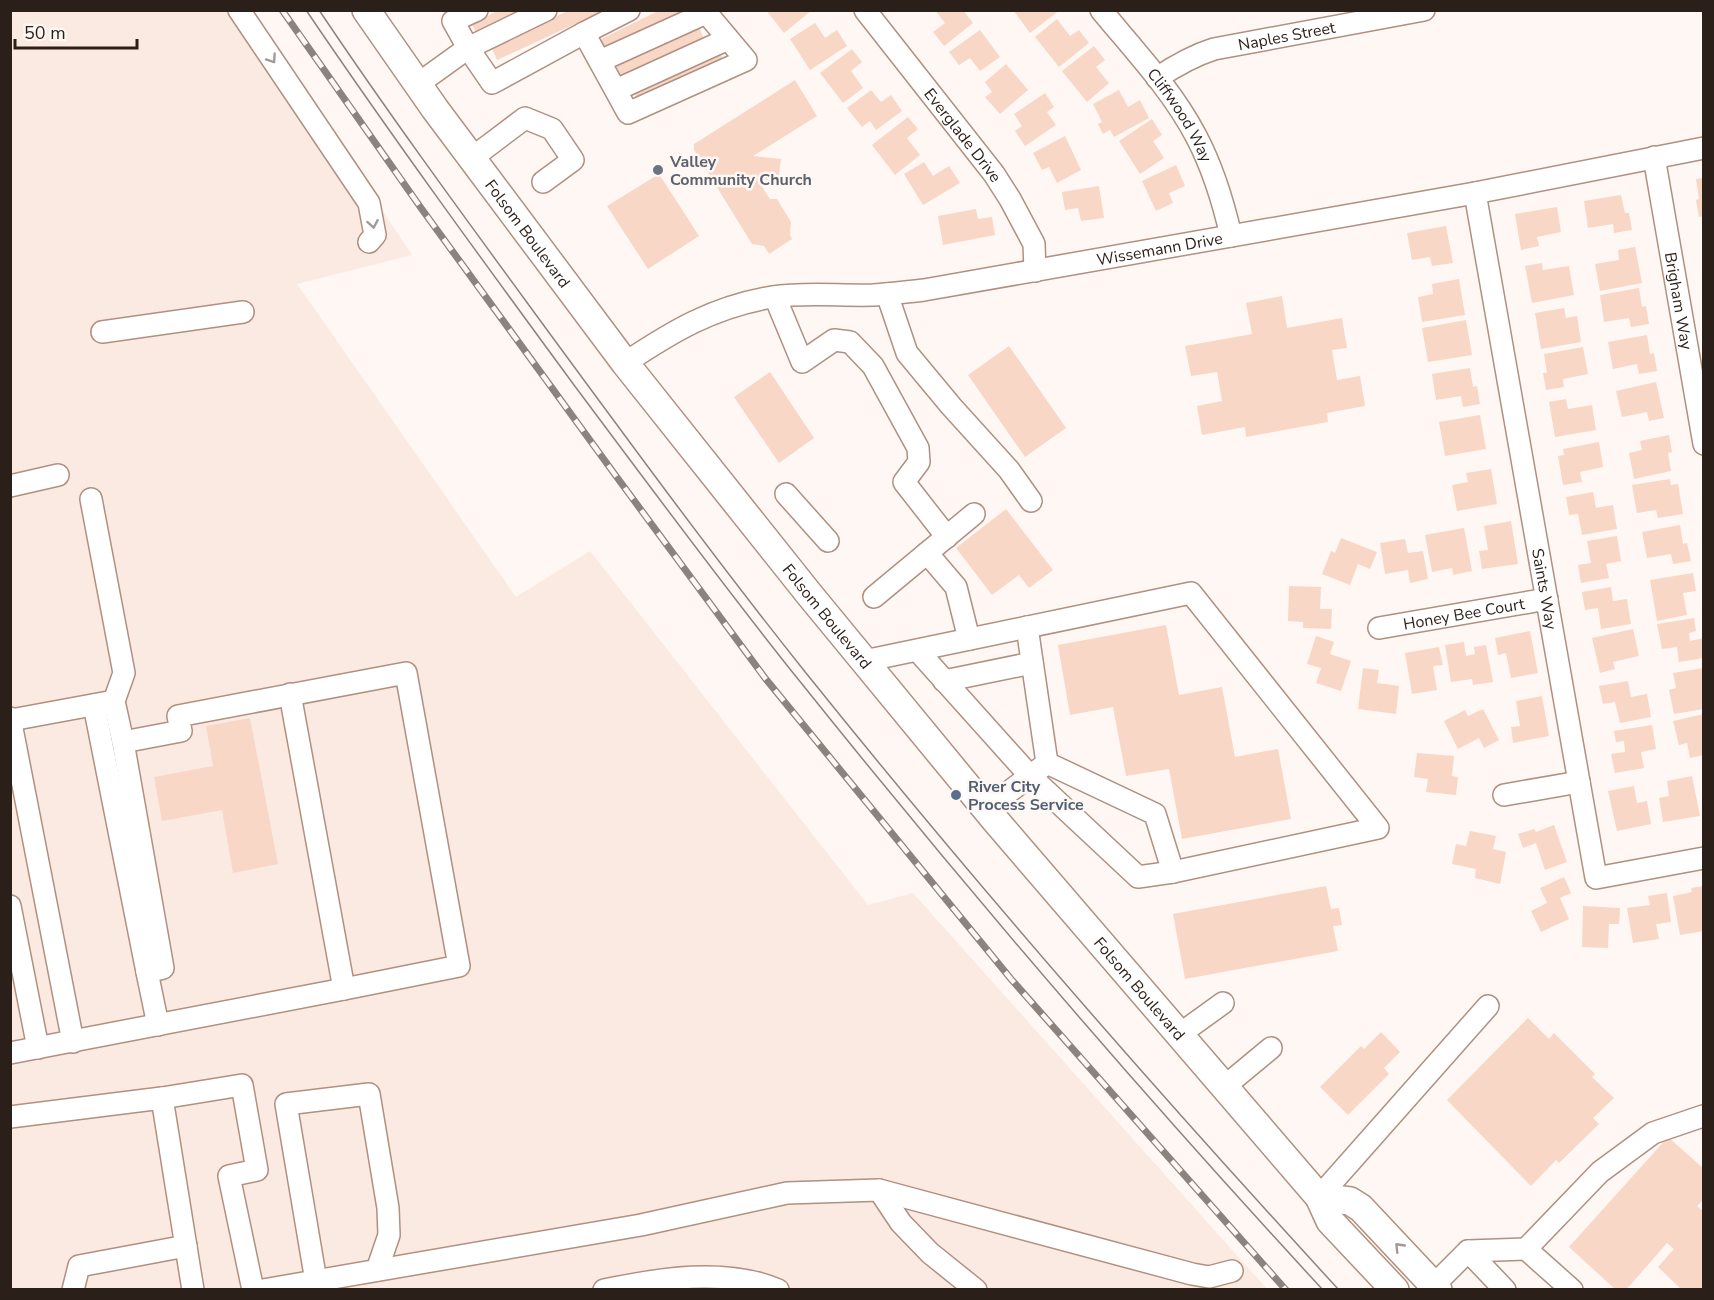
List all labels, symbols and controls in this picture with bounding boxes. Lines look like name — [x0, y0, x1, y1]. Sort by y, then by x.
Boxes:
scale bar — [15, 12, 136, 50]
street label: Naples Street — [1236, 17, 1338, 56]
text: 50 m — [24, 21, 66, 45]
one-way arrow — [265, 52, 276, 63]
street label: Cliffwood Way — [1142, 64, 1217, 166]
street label: Everglade Drive — [919, 84, 1006, 187]
place label: Valley Community Church — [669, 151, 812, 191]
marker: Valley Community Church — [651, 163, 665, 177]
street label: Folsom Boulevard — [480, 175, 575, 293]
one-way arrow — [366, 219, 379, 229]
street label: Wissemann Drive — [1095, 228, 1224, 271]
street label: Brigham Way — [1659, 251, 1697, 352]
street label: Saints Way — [1526, 547, 1562, 632]
street label: Folsom Boulevard — [777, 560, 876, 674]
street label: Honey Bee Court — [1402, 593, 1527, 636]
place label: River City Process Service — [968, 776, 1084, 816]
marker: River City Process Service — [949, 788, 963, 802]
street label: Folsom Boulevard — [1088, 933, 1190, 1045]
one-way arrow — [1395, 1243, 1406, 1254]

